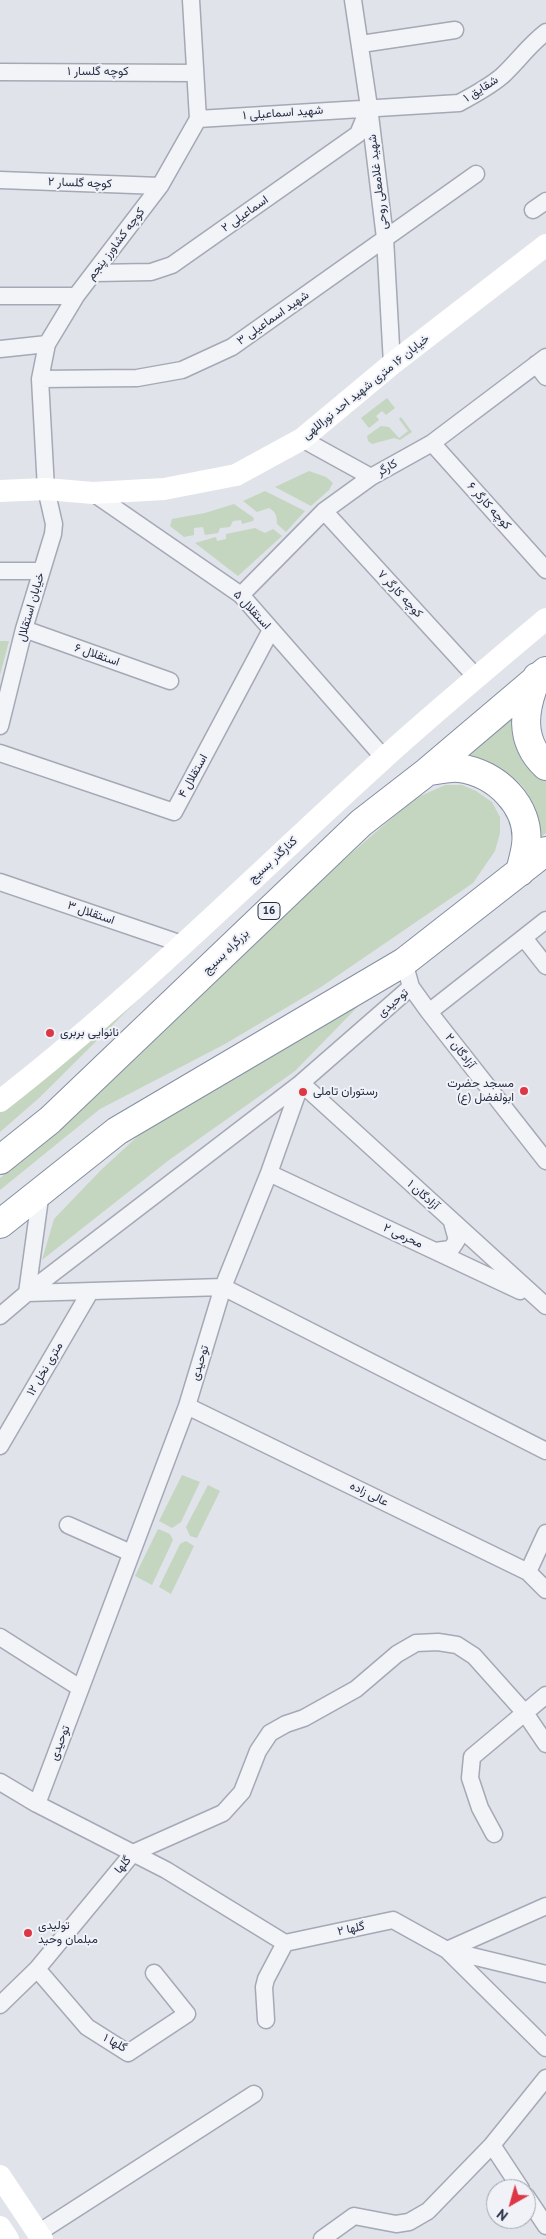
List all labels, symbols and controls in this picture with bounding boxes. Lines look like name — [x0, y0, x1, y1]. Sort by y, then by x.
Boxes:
street label: کوچه گلسار ۱ — [67, 65, 129, 79]
street label: شقایق ۱ — [461, 73, 501, 105]
street label: شهید اسماعیلی ۱ — [242, 103, 324, 123]
street label: شهید غلامعلی روحی — [365, 133, 391, 231]
street label: کوچه گلسار ۲ — [48, 175, 112, 191]
street label: اسماعیلی ۲ — [219, 193, 271, 235]
street label: کوچه کشاورز پنجم — [84, 205, 148, 283]
street label: شهید اسماعیلی ۳ — [234, 288, 312, 348]
street label: خیابان ۱۶ متری شهید احد نوراللهی — [300, 331, 432, 443]
street label: کارگر — [374, 456, 400, 480]
street label: کوچه کارگر ۶ — [464, 479, 514, 533]
street label: کوچه کارگر ۷ — [374, 567, 426, 621]
street label: خیابان استقلال — [14, 571, 48, 643]
street label: استقلال ۵ — [230, 588, 274, 632]
street label: استقلال ۶ — [73, 641, 121, 669]
street label: استقلال ۴ — [175, 752, 211, 800]
street label: کنارگذر بسیج — [246, 834, 300, 886]
street label: استقلال ۳ — [66, 898, 116, 928]
road number: 16 — [258, 902, 280, 919]
street label: بزرگراه بسیج — [200, 926, 252, 978]
street label: توحیدی — [375, 986, 411, 1020]
place label: نانوایی بربری — [60, 1026, 119, 1040]
marker: نانوایی بربری — [44, 1027, 56, 1039]
street label: آزادگان ۲ — [442, 1031, 478, 1071]
place label: مسجد حضرت ابولفضل (ع) — [447, 1077, 514, 1105]
place label: رستوران تاملی — [313, 1085, 378, 1099]
marker: مسجد حضرت ابولفضل (ع) — [518, 1085, 530, 1097]
marker: رستوران تاملی — [297, 1086, 309, 1098]
street label: آزادگان ۱ — [404, 1177, 442, 1213]
street label: محرمی ۲ — [381, 1221, 425, 1251]
street label: ۱۲ متری نخل — [24, 1340, 66, 1398]
street label: توحیدی — [188, 1344, 212, 1382]
street label: عالی زاده — [347, 1478, 391, 1510]
street label: توحیدی — [47, 1723, 73, 1763]
street label: گلها — [112, 1853, 134, 1877]
place label: تولیدی مبلمان وحید — [38, 1919, 98, 1947]
street label: گلها ۲ — [336, 1919, 366, 1939]
marker: تولیدی مبلمان وحید — [22, 1927, 34, 1939]
street label: گلها ۱ — [101, 2031, 129, 2055]
north arrow — [486, 2179, 536, 2229]
text: N — [493, 2205, 512, 2225]

